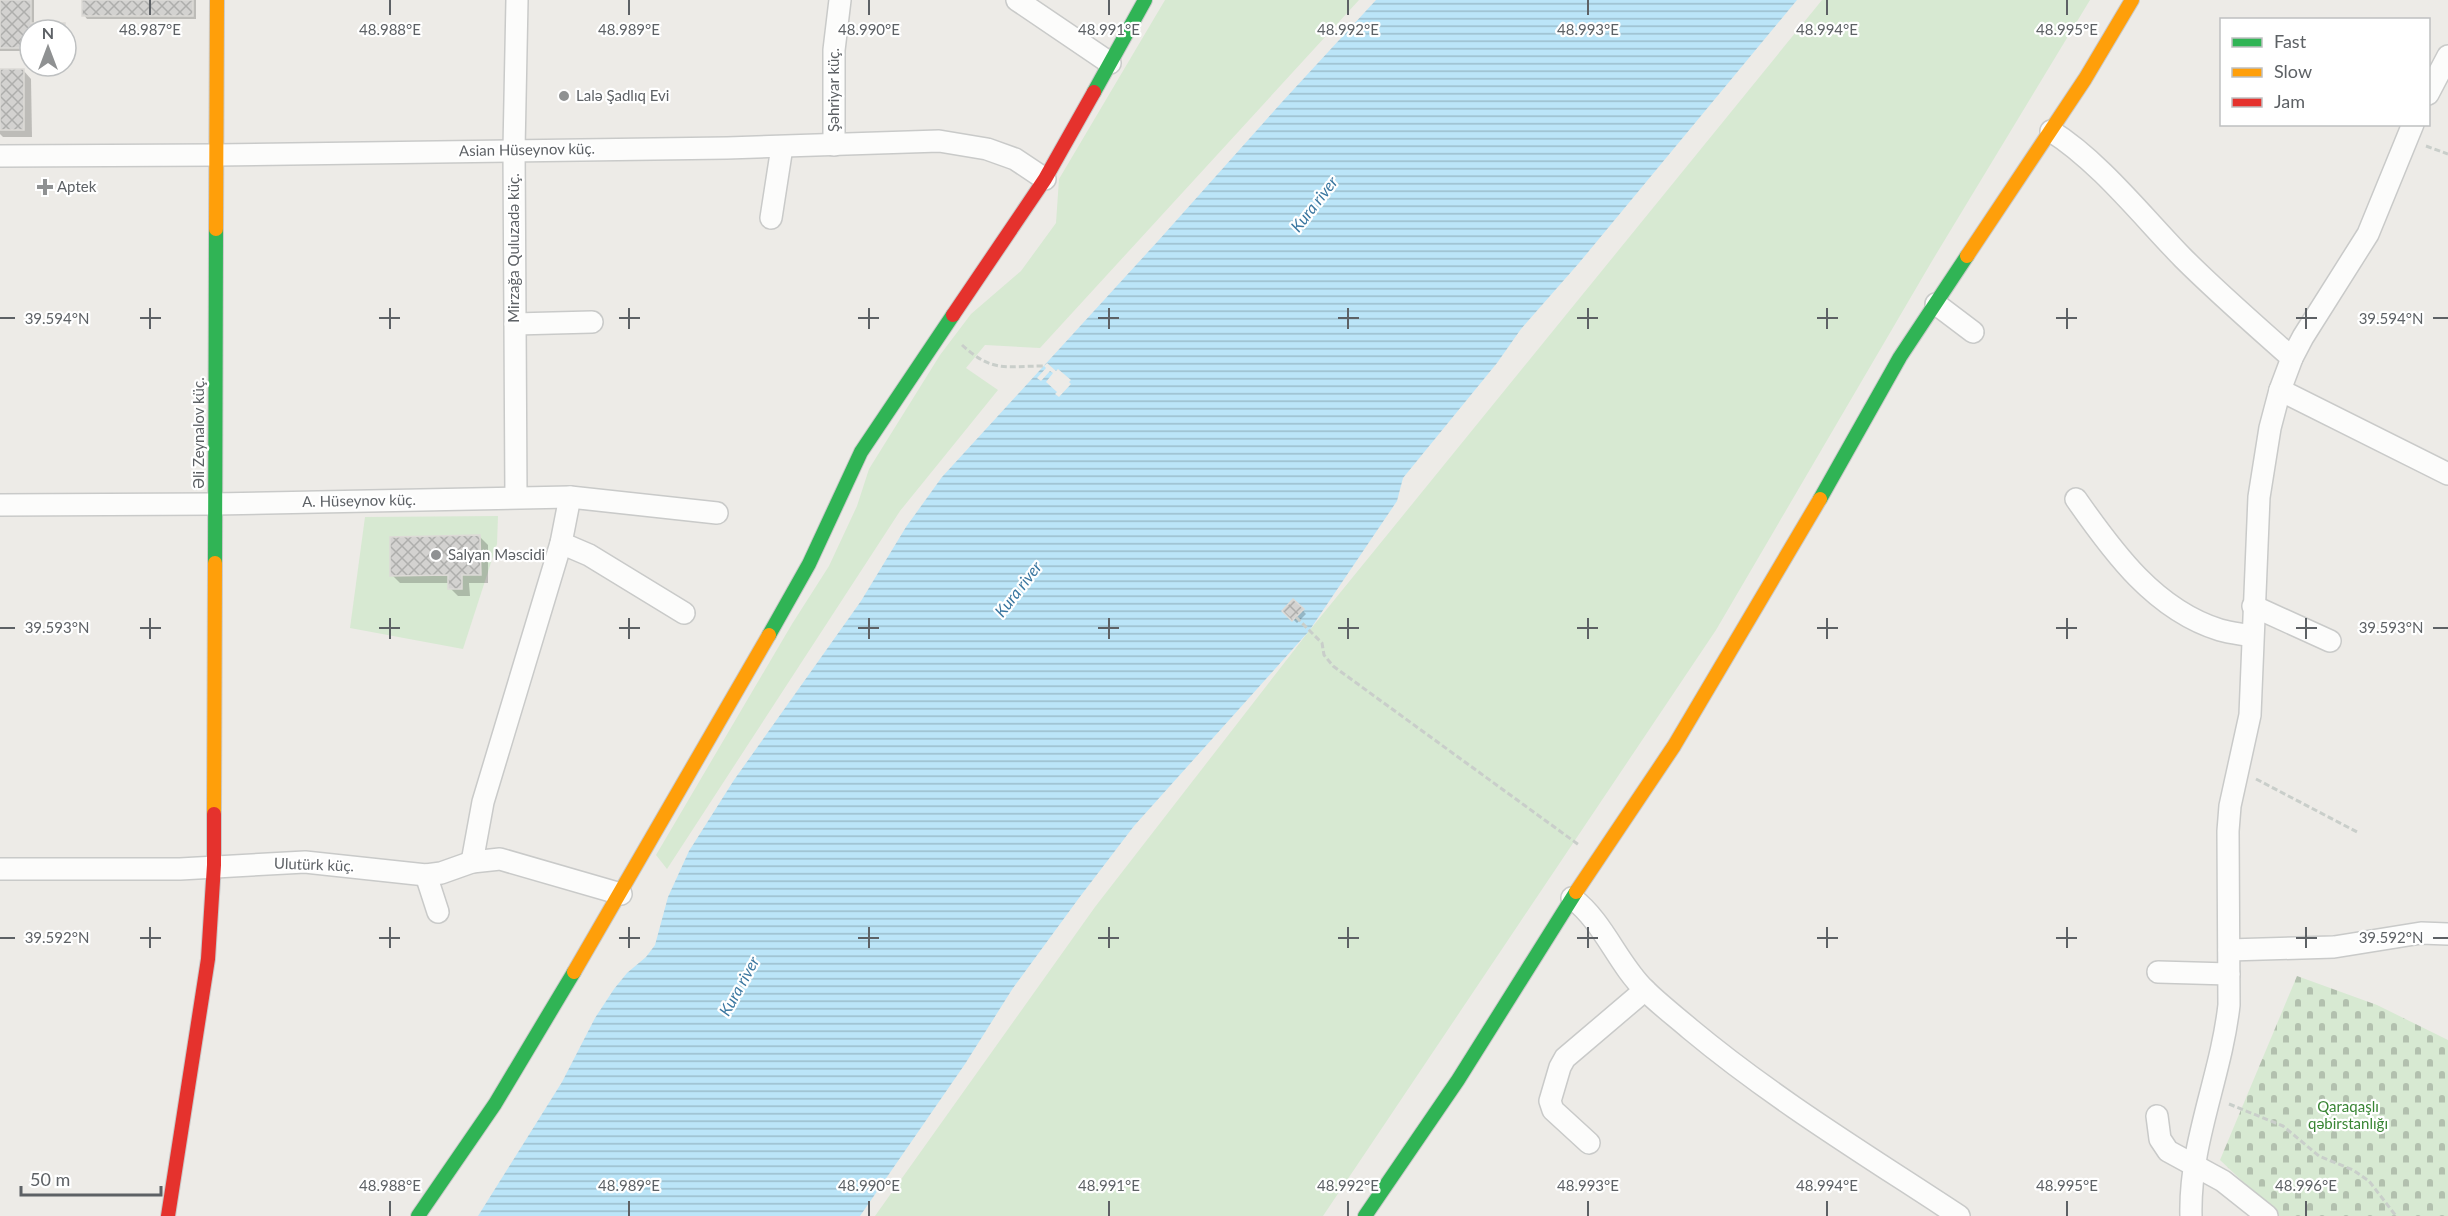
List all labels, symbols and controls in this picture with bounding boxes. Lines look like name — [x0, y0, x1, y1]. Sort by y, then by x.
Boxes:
north arrow — [18, 18, 78, 78]
legend — [2220, 18, 2430, 126]
text: 48.987°E — [119, 20, 181, 38]
text: 48.988°E — [359, 20, 421, 38]
text: 48.989°E — [598, 20, 660, 38]
text: 48.990°E — [838, 20, 900, 38]
text: 48.991°E — [1078, 20, 1140, 38]
text: 48.992°E — [1317, 20, 1379, 38]
text: 48.993°E — [1557, 20, 1619, 38]
text: 48.994°E — [1796, 20, 1858, 38]
text: 48.995°E — [2036, 20, 2098, 38]
text: N — [42, 23, 54, 42]
text: Fast — [2274, 30, 2307, 52]
street label: Şəhriyar küç. — [824, 48, 842, 132]
text: Slow — [2274, 60, 2312, 82]
place label: Lalə Şadlıq Evi — [576, 86, 669, 104]
marker: Lalə Şadlıq Evi — [557, 89, 571, 103]
text: Jam — [2274, 90, 2305, 112]
street label: Asian Hüseynov küç. — [459, 139, 595, 159]
water label: Kura river — [1286, 172, 1341, 235]
street label: Mirzağa Quluzadə küç. — [504, 173, 522, 323]
place label: Aptek — [57, 177, 97, 195]
marker: Aptek — [38, 180, 52, 194]
text: 39.594°N — [25, 309, 89, 327]
text: 39.594°N — [2359, 309, 2423, 327]
street label: Əli Zeynalov küç. — [189, 377, 207, 489]
street label: A. Hüseynov küç. — [302, 490, 416, 510]
place label: Salyan Məscidi — [448, 545, 545, 563]
marker: Salyan Məscidi — [429, 548, 443, 562]
water label: Kura river — [990, 557, 1045, 620]
text: 39.593°N — [25, 618, 89, 636]
text: 39.593°N — [2359, 618, 2423, 636]
street label: Ulutürk küç. — [274, 854, 354, 874]
text: 39.592°N — [25, 928, 89, 946]
text: 39.592°N — [2359, 928, 2423, 946]
water label: Kura river — [715, 952, 763, 1019]
park label: Qaraqaşlı qəbirstanlığı — [2308, 1097, 2388, 1132]
scale bar — [21, 1159, 160, 1197]
text: 50 m — [30, 1168, 70, 1190]
text: 48.988°E — [359, 1176, 421, 1194]
text: 48.989°E — [598, 1176, 660, 1194]
text: 48.990°E — [838, 1176, 900, 1194]
text: 48.991°E — [1078, 1176, 1140, 1194]
text: 48.992°E — [1317, 1176, 1379, 1194]
text: 48.993°E — [1557, 1176, 1619, 1194]
text: 48.994°E — [1796, 1176, 1858, 1194]
text: 48.995°E — [2036, 1176, 2098, 1194]
text: 48.996°E — [2275, 1176, 2337, 1194]

